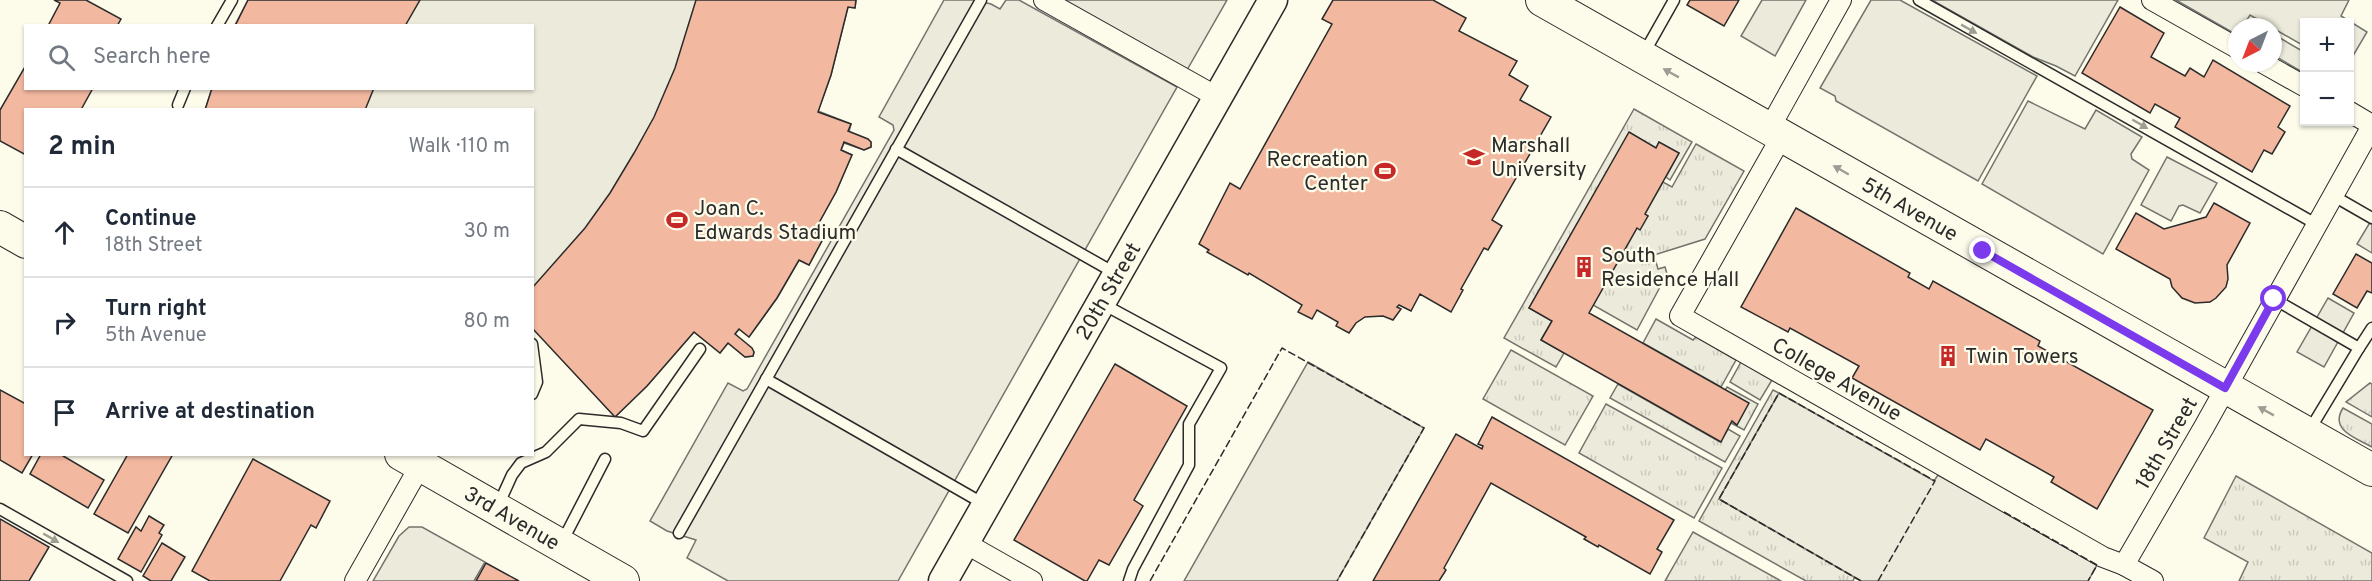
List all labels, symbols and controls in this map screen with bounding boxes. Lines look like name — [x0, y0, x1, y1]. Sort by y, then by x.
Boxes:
north arrow — [2228, 18, 2282, 72]
map controls — [2300, 18, 2354, 126]
button: + — [2300, 18, 2354, 72]
search box — [24, 24, 534, 90]
one-way arrow — [1961, 24, 1978, 34]
icon: search — [45, 41, 78, 74]
text: Search here — [93, 44, 211, 71]
one-way arrow — [1662, 68, 1679, 78]
button: − — [2300, 72, 2354, 126]
one-way arrow — [2132, 119, 2149, 129]
text: 2 min — [48, 131, 116, 164]
place label: Marshall University — [1491, 133, 1587, 184]
text: Walk · 110 m — [409, 134, 510, 160]
school or university icon: Marshall University — [1462, 145, 1486, 169]
place label: Recreation Center — [1266, 147, 1368, 198]
sports icon: Recreation Center — [1373, 159, 1397, 183]
one-way arrow — [1832, 165, 1849, 175]
street label: 5th Avenue — [1856, 172, 1962, 249]
place label: Joan C. Edwards Stadium — [694, 196, 856, 247]
text: Continue — [105, 206, 196, 233]
sports icon: Joan C. Edwards Stadium — [665, 208, 689, 232]
icon: ahead — [48, 216, 81, 249]
text: 30 m — [464, 219, 510, 245]
text: 18th Street — [105, 233, 203, 259]
route end — [1969, 237, 1995, 263]
street label: 20th Street — [1070, 238, 1148, 345]
place label: South Residence Hall — [1601, 243, 1739, 294]
building icon: South Residence Hall — [1572, 255, 1596, 279]
route start — [2260, 285, 2286, 311]
text: Turn right — [105, 296, 207, 323]
icon: right — [48, 306, 81, 339]
text: 80 m — [464, 309, 510, 335]
text: 5th Avenue — [105, 323, 207, 349]
street label: College Avenue — [1767, 332, 1906, 428]
building icon: Twin Towers — [1936, 344, 1960, 368]
place label: Twin Towers — [1965, 344, 2079, 371]
street label: 18th Street — [2130, 393, 2205, 495]
icon: arrive — [48, 396, 81, 429]
text: Arrive at destination — [105, 399, 315, 426]
one-way arrow — [2258, 405, 2274, 416]
street label: 3rd Avenue — [458, 481, 564, 558]
one-way arrow — [43, 533, 60, 543]

